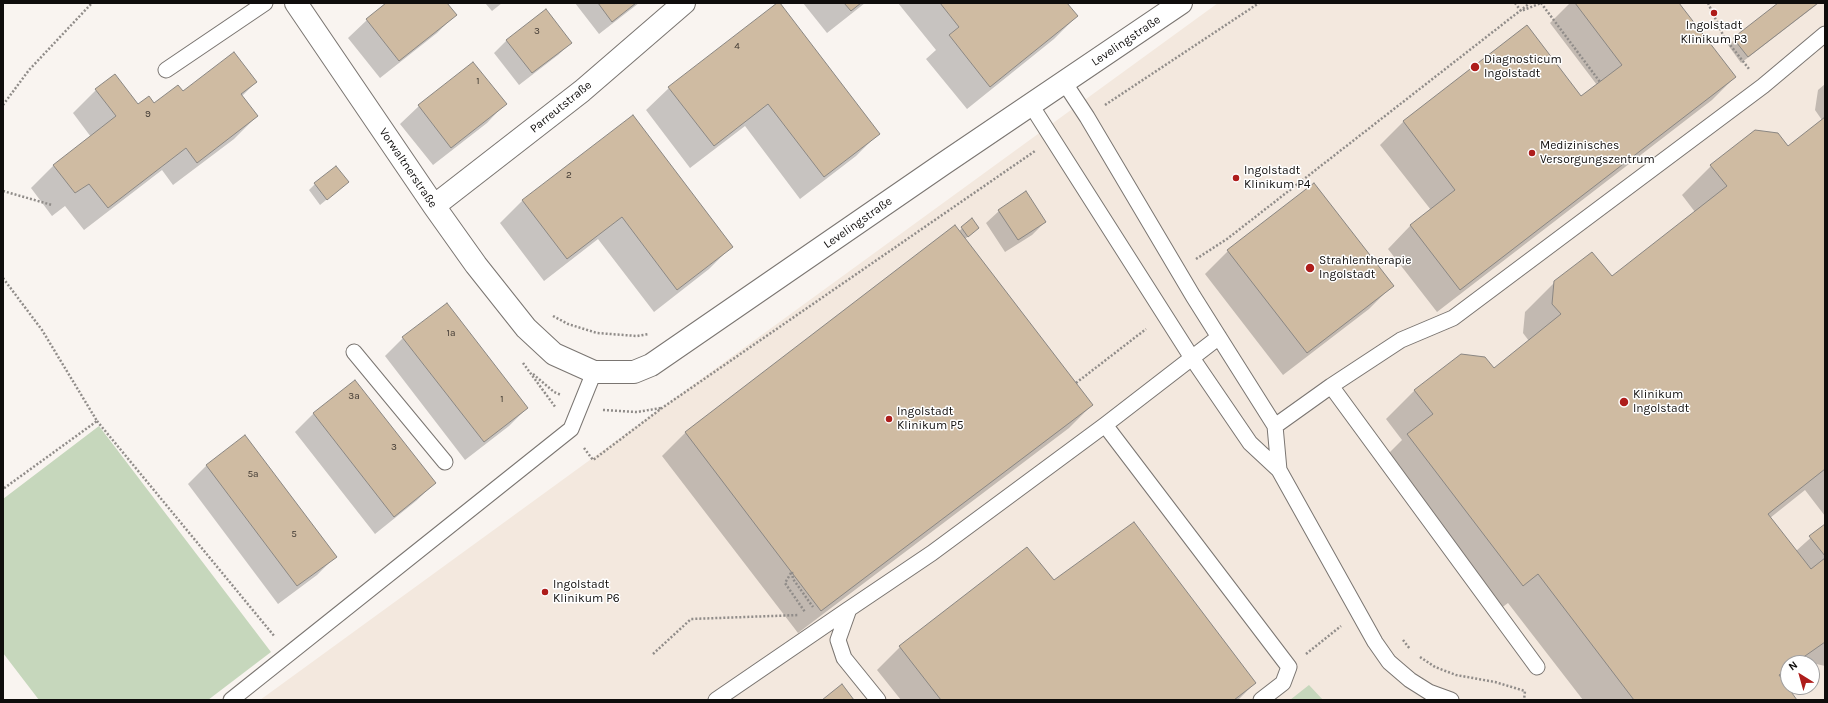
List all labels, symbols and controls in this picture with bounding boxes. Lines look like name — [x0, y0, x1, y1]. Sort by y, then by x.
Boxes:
marker: Ingolstadt Klinikum P3 — [1709, 8, 1719, 18]
street label: Levelingstraße — [1089, 13, 1163, 69]
place label: Ingolstadt Klinikum P3 — [1681, 19, 1747, 47]
house number: 3 — [534, 25, 540, 37]
house number: 4 — [734, 40, 740, 52]
place label: Diagnosticum Ingolstadt — [1484, 53, 1562, 81]
marker: Diagnosticum Ingolstadt — [1469, 61, 1481, 73]
house number: 1 — [476, 75, 480, 87]
street label: Parreutstraße — [527, 78, 595, 136]
house number: 9 — [145, 108, 151, 120]
street label: Vorwaltnerstraße — [376, 125, 440, 211]
place label: Medizinisches Versorgungszentrum — [1540, 139, 1655, 167]
marker: Medizinisches Versorgungszentrum — [1527, 148, 1537, 158]
place label: Ingolstadt Klinikum P4 — [1244, 164, 1310, 192]
house number: 2 — [566, 169, 572, 181]
marker: Ingolstadt Klinikum P4 — [1231, 173, 1241, 183]
street label: Levelingstraße — [821, 194, 895, 252]
place label: Strahlentherapie Ingolstadt — [1319, 254, 1411, 282]
marker: Strahlentherapie Ingolstadt — [1304, 262, 1316, 274]
house number: 1a — [447, 327, 455, 339]
place label: Klinikum Ingolstadt — [1633, 388, 1689, 416]
house number: 3a — [348, 390, 360, 402]
house number: 1 — [500, 393, 504, 405]
marker: Klinikum Ingolstadt — [1618, 396, 1630, 408]
place label: Ingolstadt Klinikum P5 — [897, 405, 964, 433]
marker: Ingolstadt Klinikum P5 — [884, 414, 894, 424]
house number: 3 — [391, 441, 397, 453]
house number: 5a — [247, 468, 259, 480]
house number: 5 — [291, 528, 297, 540]
place label: Ingolstadt Klinikum P6 — [553, 578, 620, 606]
marker: Ingolstadt Klinikum P6 — [540, 587, 550, 597]
north arrow — [1780, 655, 1820, 695]
text: N — [1786, 658, 1800, 673]

